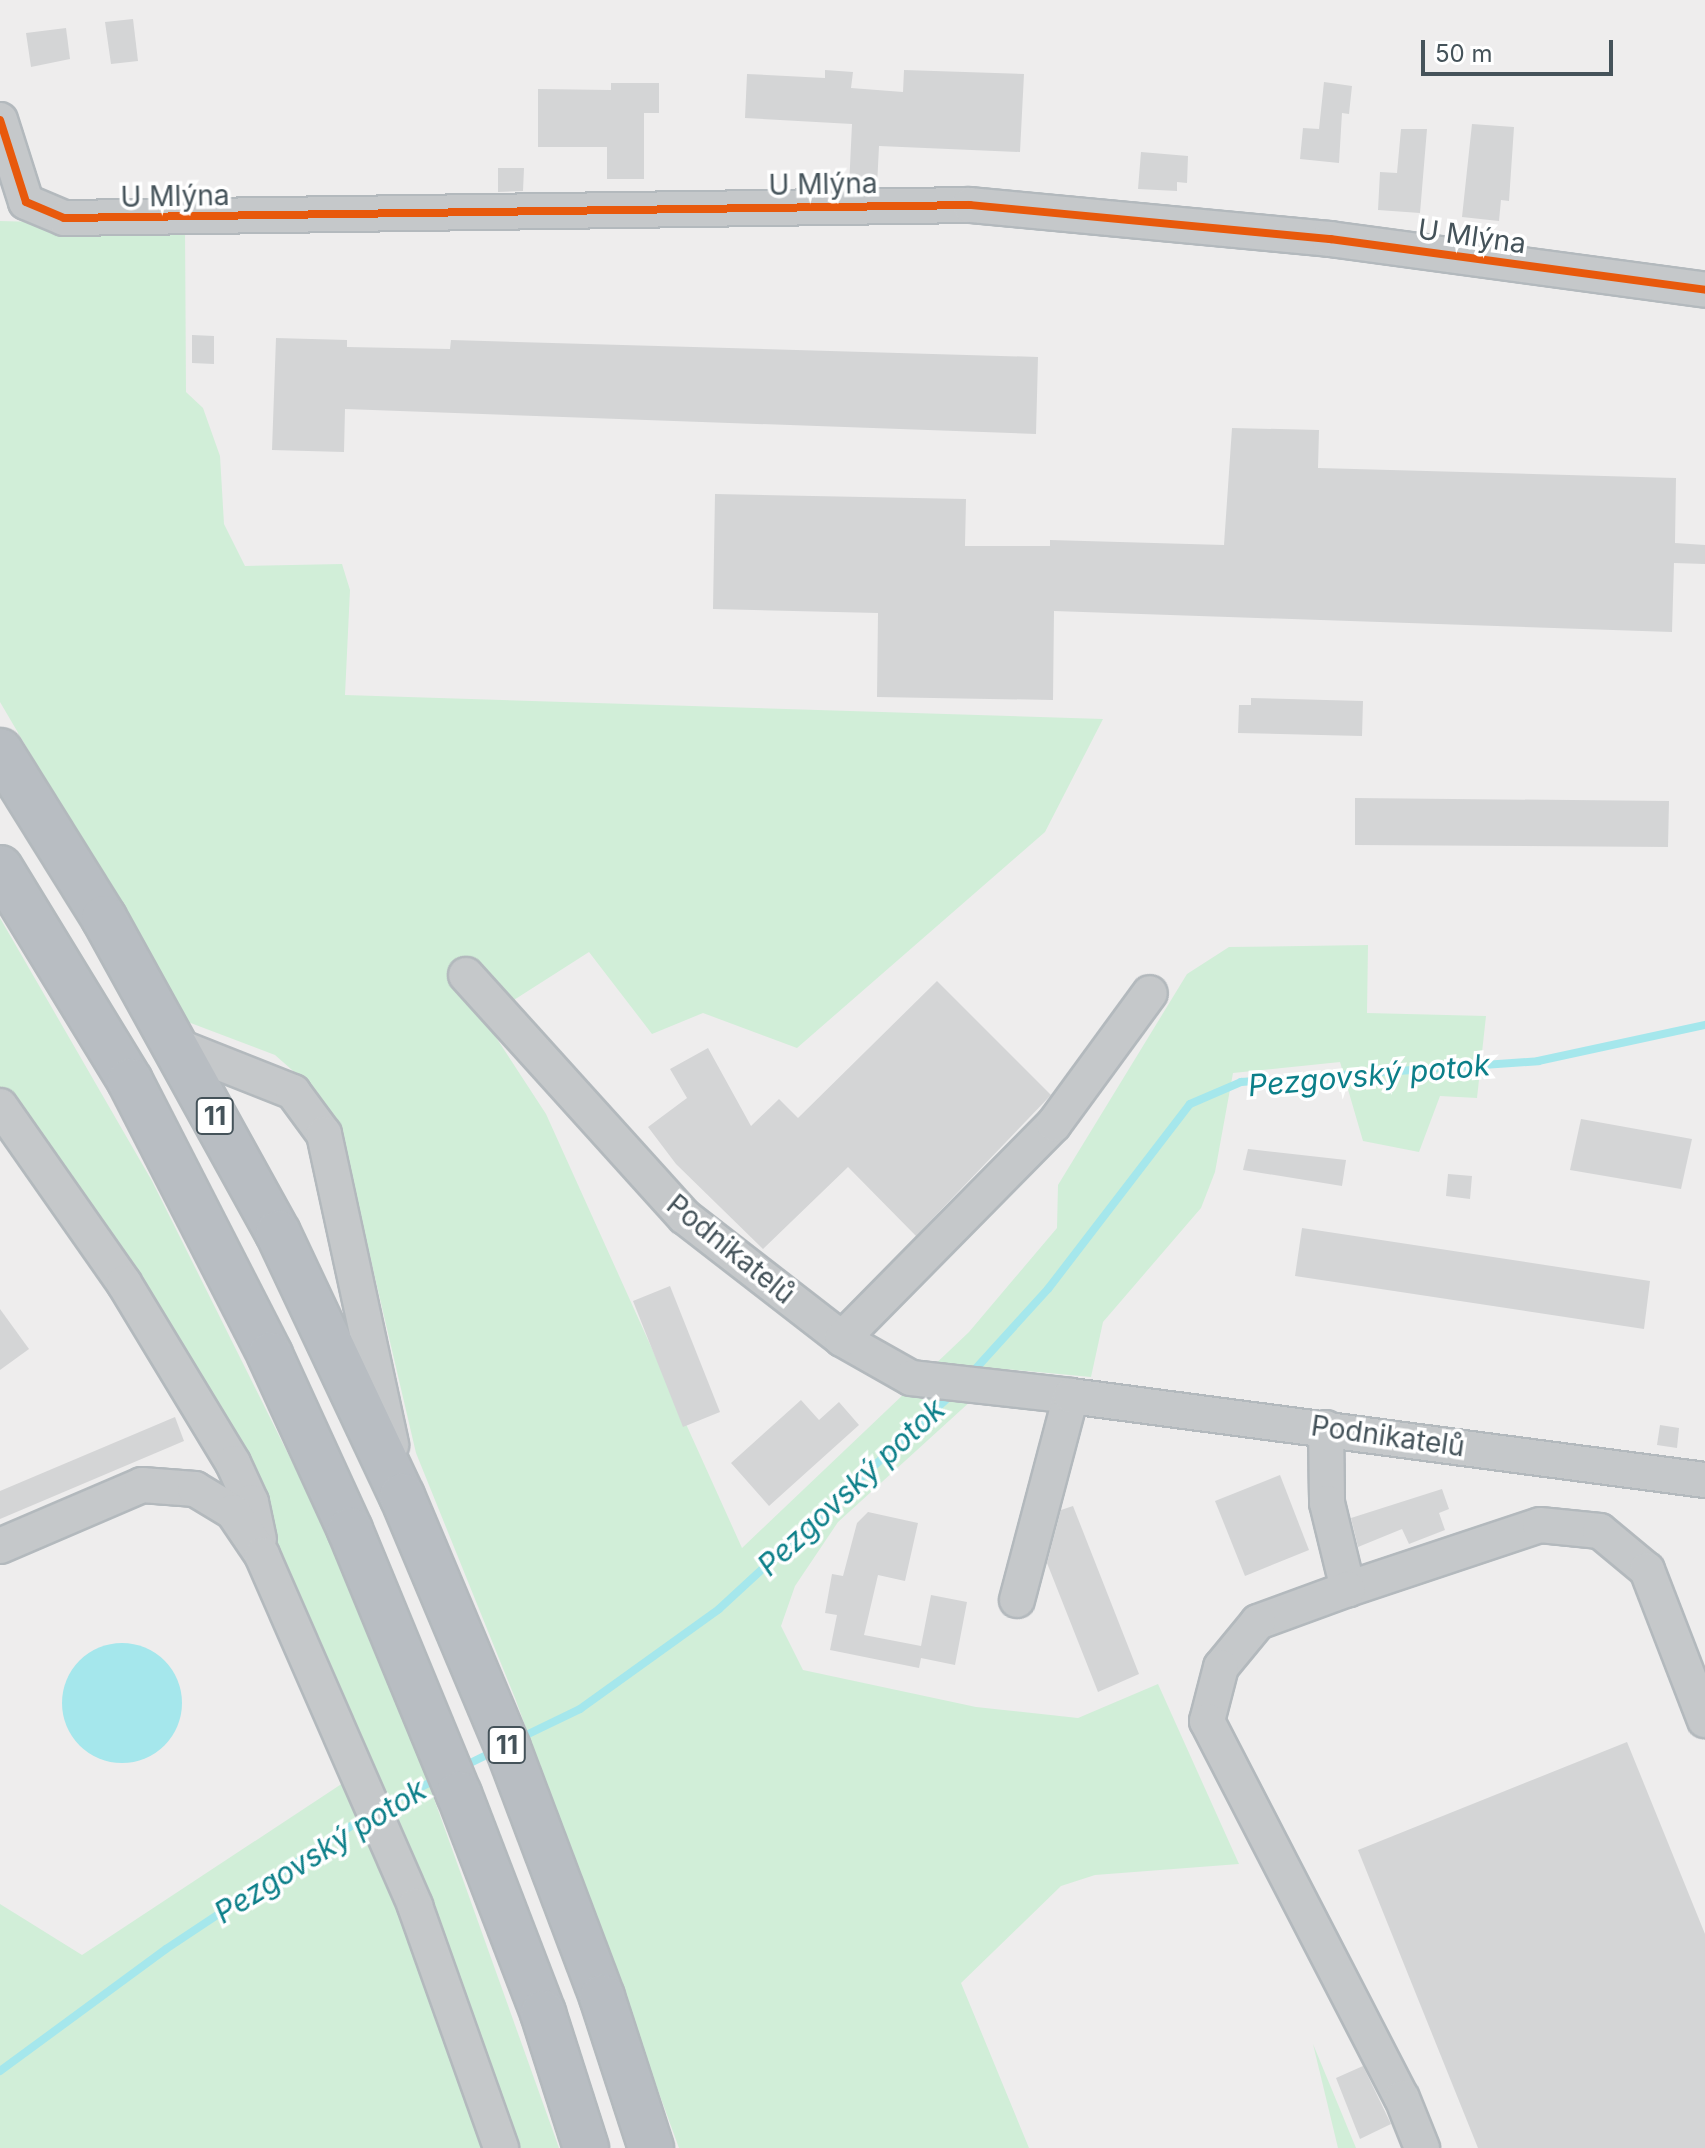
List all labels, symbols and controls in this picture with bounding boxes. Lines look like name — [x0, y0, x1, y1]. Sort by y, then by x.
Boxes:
scale bar — [1425, 24, 1617, 74]
text: 50 m — [1435, 39, 1493, 68]
street label: U Mlýna — [768, 166, 878, 202]
street label: U Mlýna — [120, 178, 230, 214]
street label: U Mlýna — [1416, 212, 1528, 260]
water label: Pezgovský potok — [1247, 1046, 1491, 1104]
road number: 11 — [195, 1094, 235, 1138]
street label: Podnikatelů — [660, 1187, 802, 1311]
water label: Pezgovský potok — [750, 1391, 952, 1583]
street label: Podnikatelů — [1309, 1409, 1467, 1463]
road number: 11 — [487, 1723, 527, 1767]
water label: Pezgovský potok — [208, 1771, 432, 1931]

